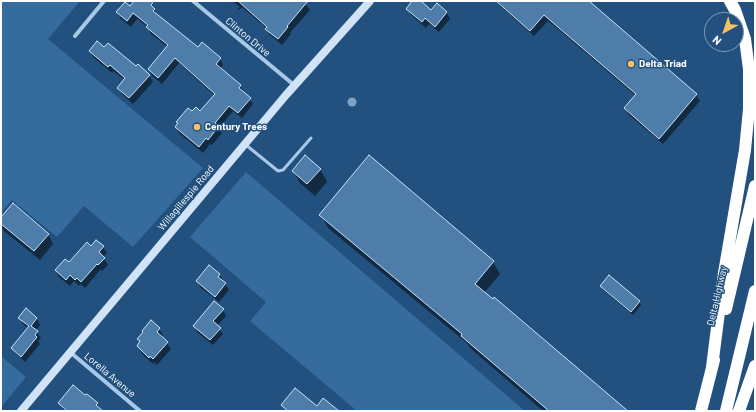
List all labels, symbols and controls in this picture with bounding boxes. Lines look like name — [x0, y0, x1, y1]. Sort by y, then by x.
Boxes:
north arrow — [704, 12, 744, 52]
street label: Clinton Drive — [223, 15, 273, 59]
text: N — [710, 33, 724, 48]
place label: Delta Triad — [639, 58, 687, 70]
marker: Delta Triad — [626, 59, 636, 69]
place label: Century Trees — [205, 121, 267, 133]
marker: Century Trees — [192, 122, 202, 132]
street label: Willagillespie Road — [155, 163, 217, 233]
street label: Delta Highway — [704, 265, 730, 327]
street label: Lorella Avenue — [82, 350, 138, 400]

